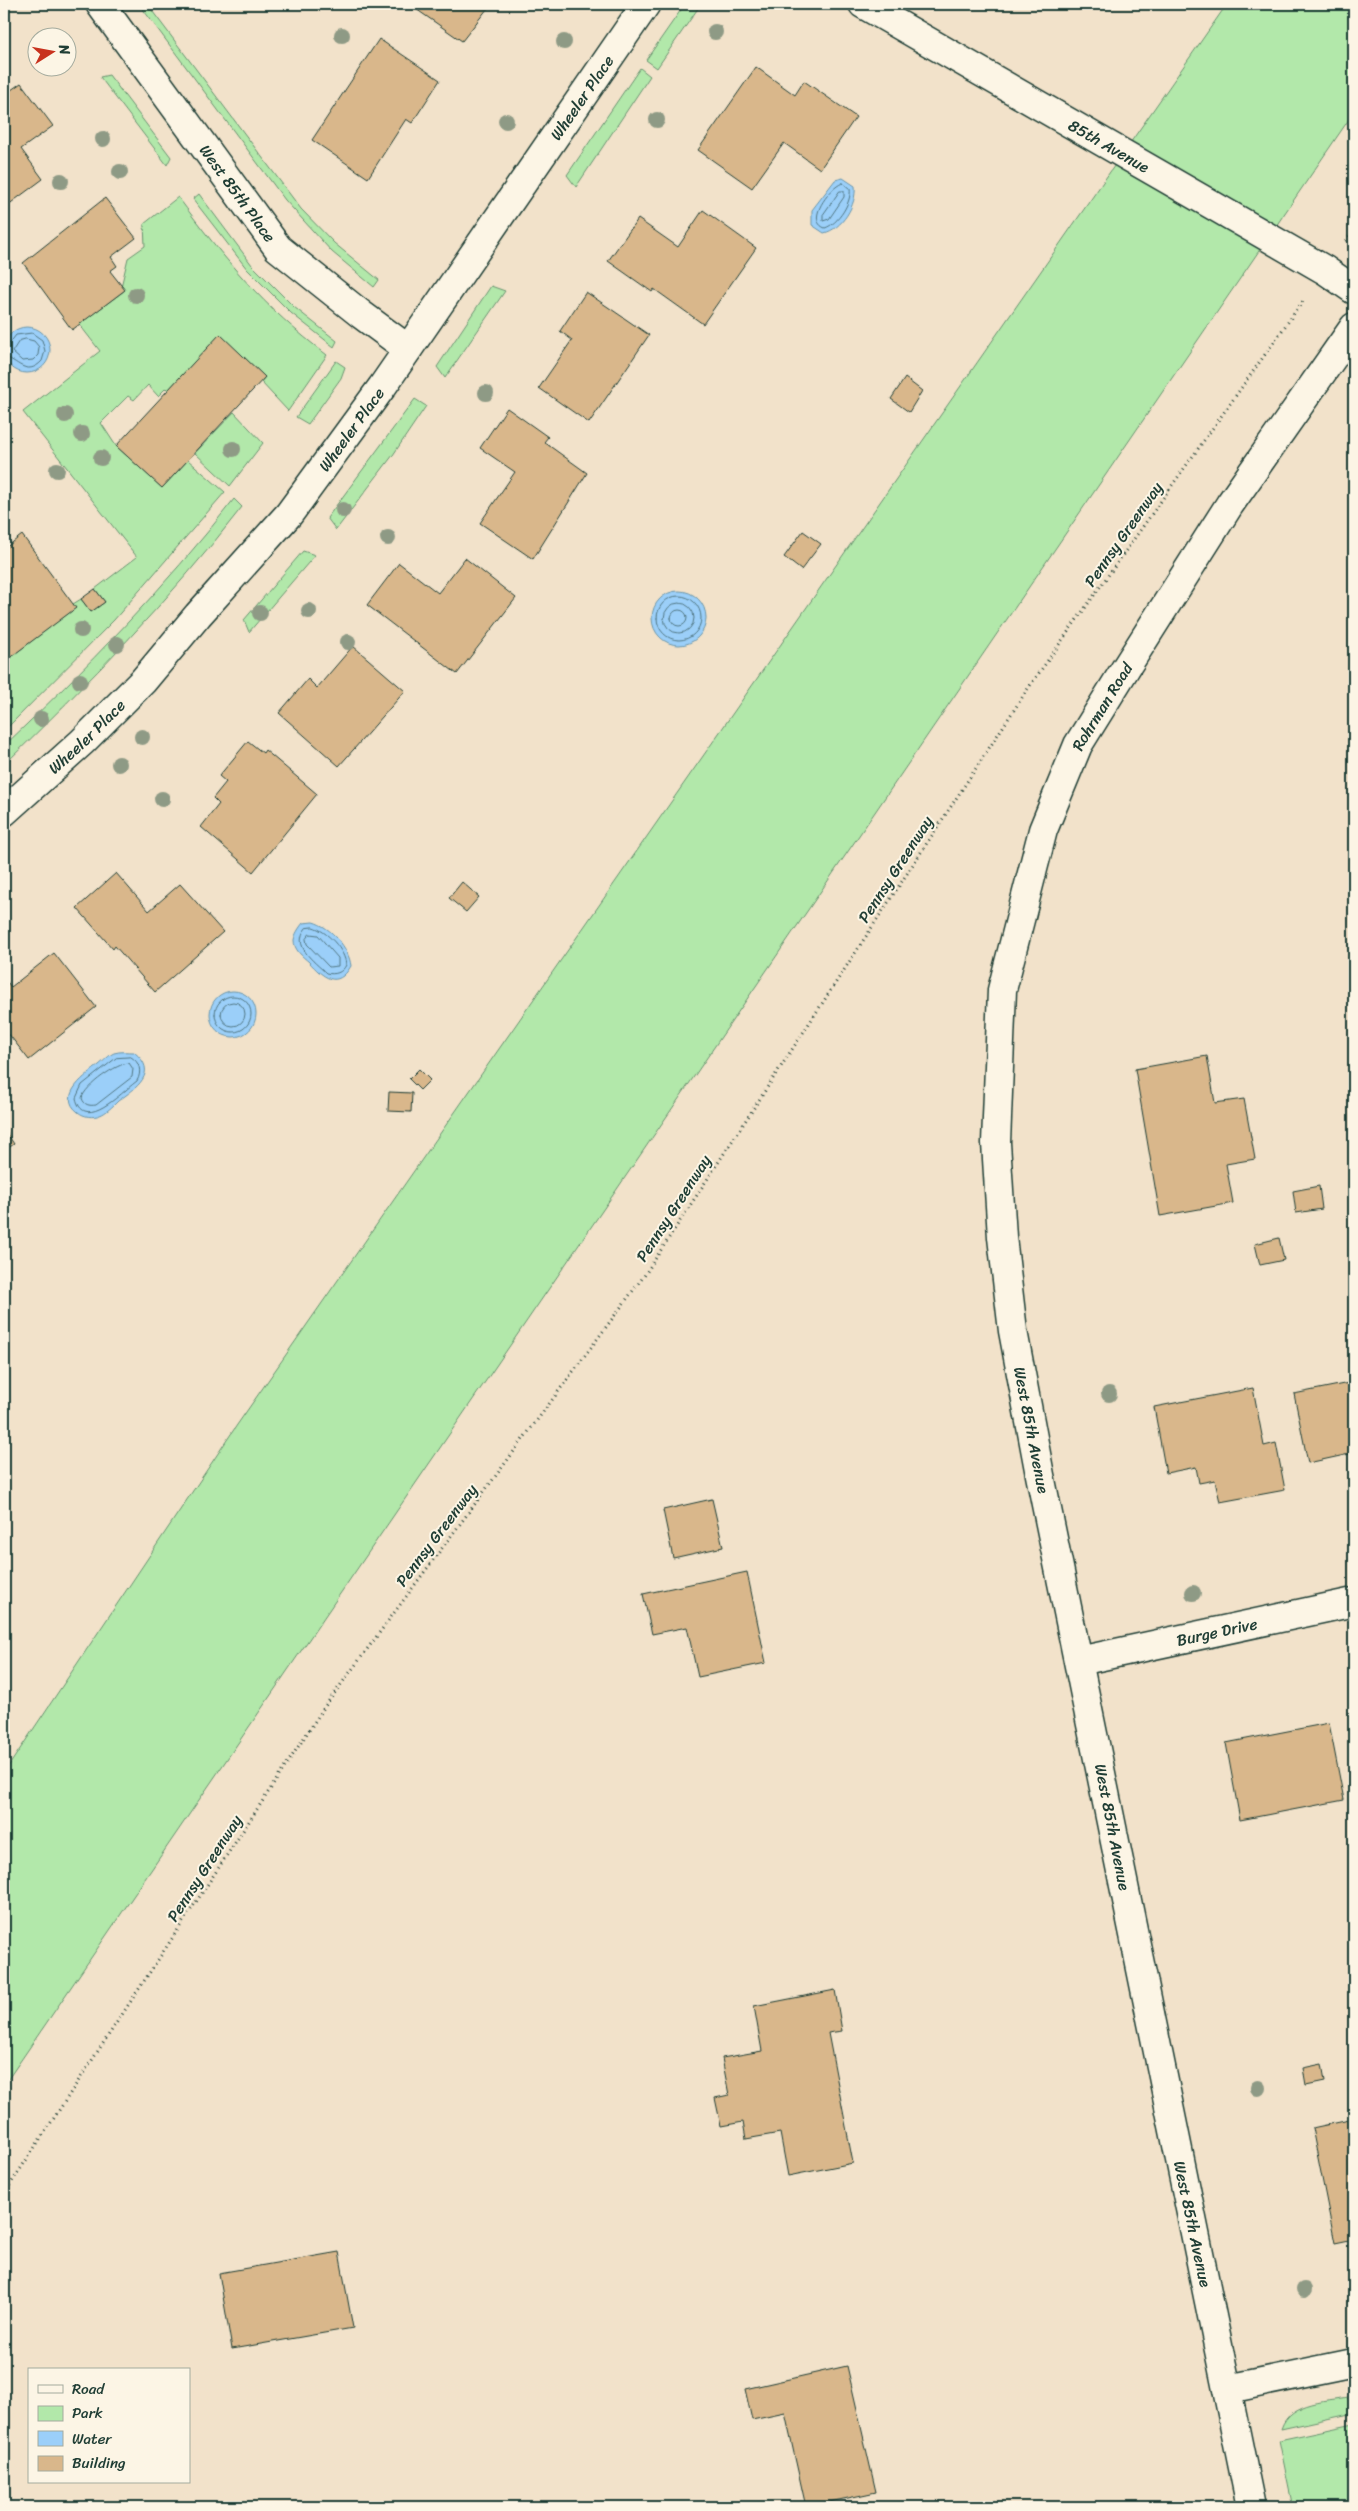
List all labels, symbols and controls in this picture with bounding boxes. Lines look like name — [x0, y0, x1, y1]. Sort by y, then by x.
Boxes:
north arrow — [28, 28, 78, 78]
text: N — [51, 41, 78, 57]
street label: Wheeler Place — [542, 49, 622, 147]
street label: 85th Avenue — [1063, 111, 1155, 181]
street label: West 85th Place — [192, 138, 283, 249]
street label: Wheeler Place — [311, 381, 392, 478]
street label: Pennsy Greenway — [1076, 475, 1171, 593]
street label: Rohrman Road — [1063, 655, 1142, 755]
street label: Wheeler Place — [41, 692, 133, 781]
street label: Pennsy Greenway — [850, 809, 942, 929]
street label: Pennsy Greenway — [628, 1148, 720, 1268]
street label: West 85th Avenue — [1005, 1364, 1058, 1496]
street label: Pennsy Greenway — [388, 1477, 485, 1593]
street label: Burge Drive — [1174, 1609, 1260, 1655]
street label: West 85th Avenue — [1086, 1761, 1139, 1893]
street label: Pennsy Greenway — [159, 1808, 251, 1928]
street label: West 85th Avenue — [1165, 2158, 1220, 2290]
legend — [28, 2368, 190, 2484]
text: Road — [72, 2376, 105, 2402]
text: Park — [72, 2400, 103, 2426]
text: Water — [72, 2426, 112, 2452]
text: Building — [72, 2450, 126, 2476]

